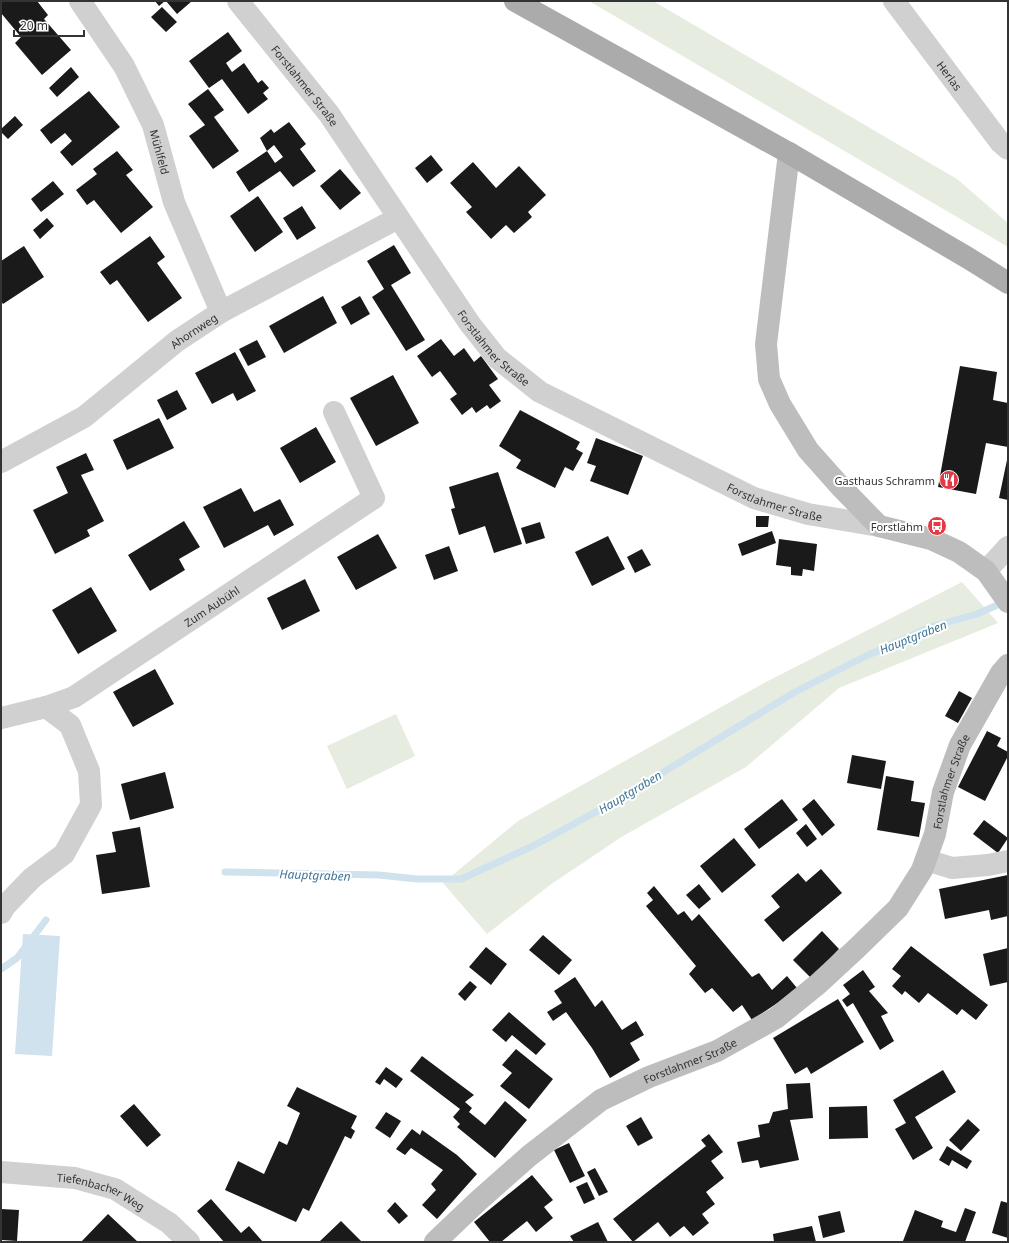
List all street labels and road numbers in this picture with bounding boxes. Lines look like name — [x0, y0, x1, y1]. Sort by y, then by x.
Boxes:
street label: Forstlahmer Straße — [269, 42, 342, 129]
street label: Herlas — [934, 58, 966, 93]
street label: Mühlfeld — [147, 128, 174, 176]
street label: Forstlahmer Straße — [455, 307, 533, 389]
street label: Ahornweg — [167, 309, 220, 351]
street label: Forstlahmer Straße — [725, 478, 823, 524]
street label: Zum Aubühl — [181, 582, 242, 630]
street label: Forstlahmer Straße — [929, 731, 973, 830]
street label: Forstlahmer Straße — [641, 1034, 739, 1086]
street label: Tiefenbacher Weg — [56, 1169, 148, 1214]

